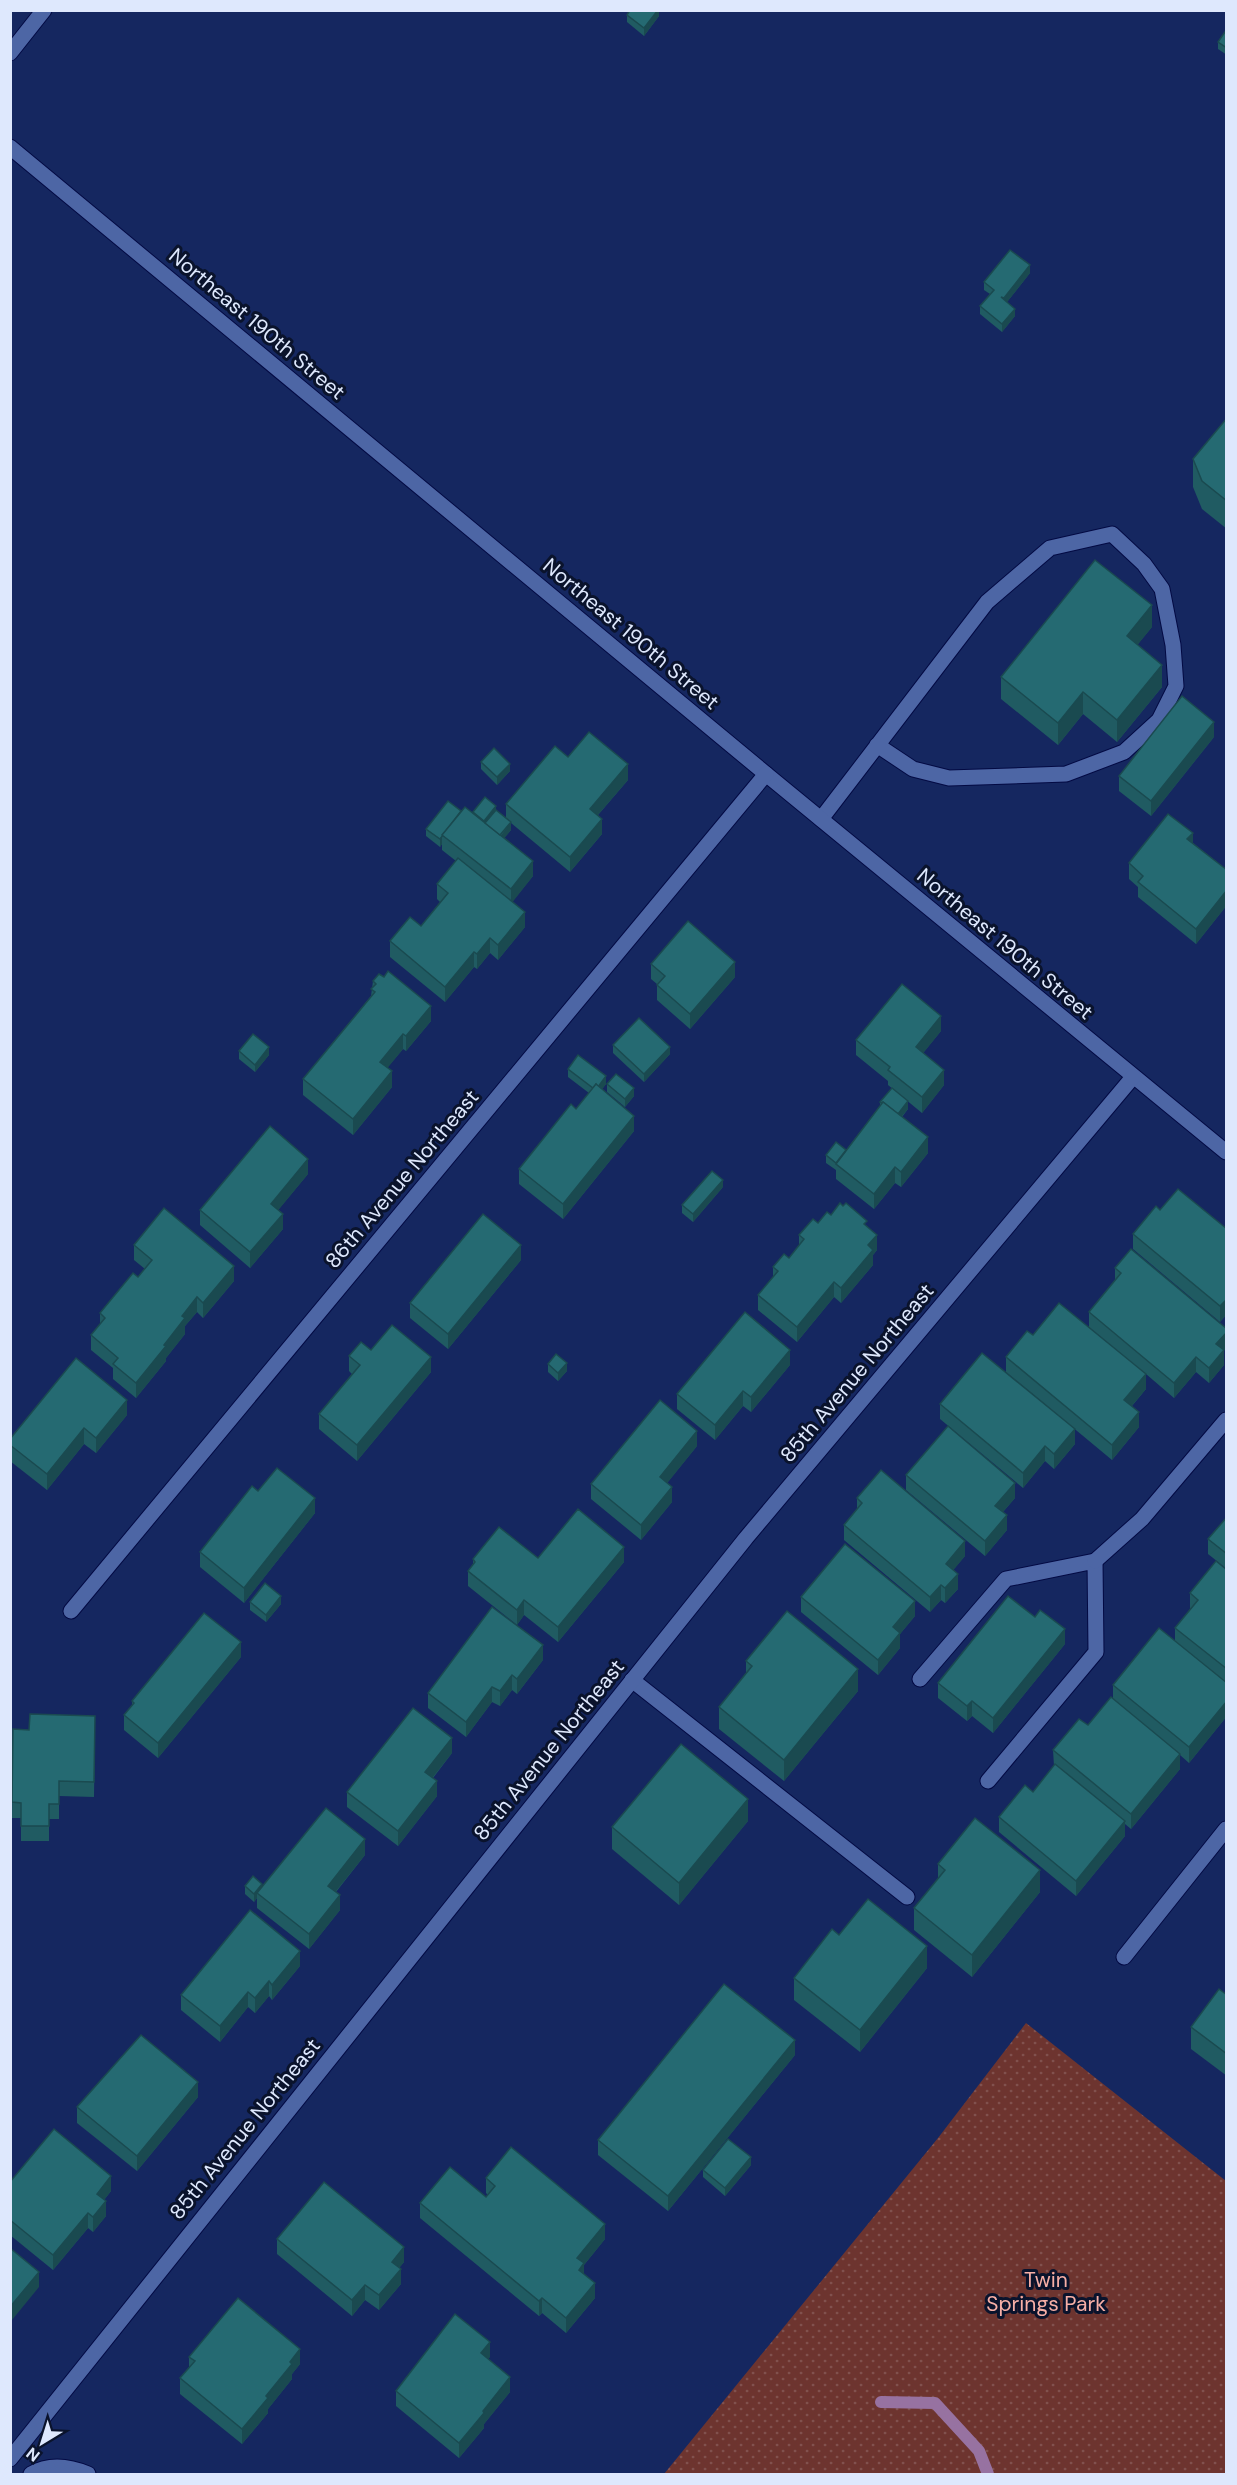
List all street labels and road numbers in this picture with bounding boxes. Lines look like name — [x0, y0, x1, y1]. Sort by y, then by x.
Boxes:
street label: Northeast 190th Street — [163, 242, 351, 406]
street label: Northeast 190th Street — [537, 552, 725, 716]
street label: Northeast 190th Street — [911, 862, 1099, 1026]
street label: 86th Avenue Northeast — [319, 1084, 485, 1274]
street label: 85th Avenue Northeast — [774, 1278, 940, 1468]
street label: 85th Avenue Northeast — [467, 1654, 631, 1846]
street label: 85th Avenue Northeast — [163, 2033, 327, 2225]

